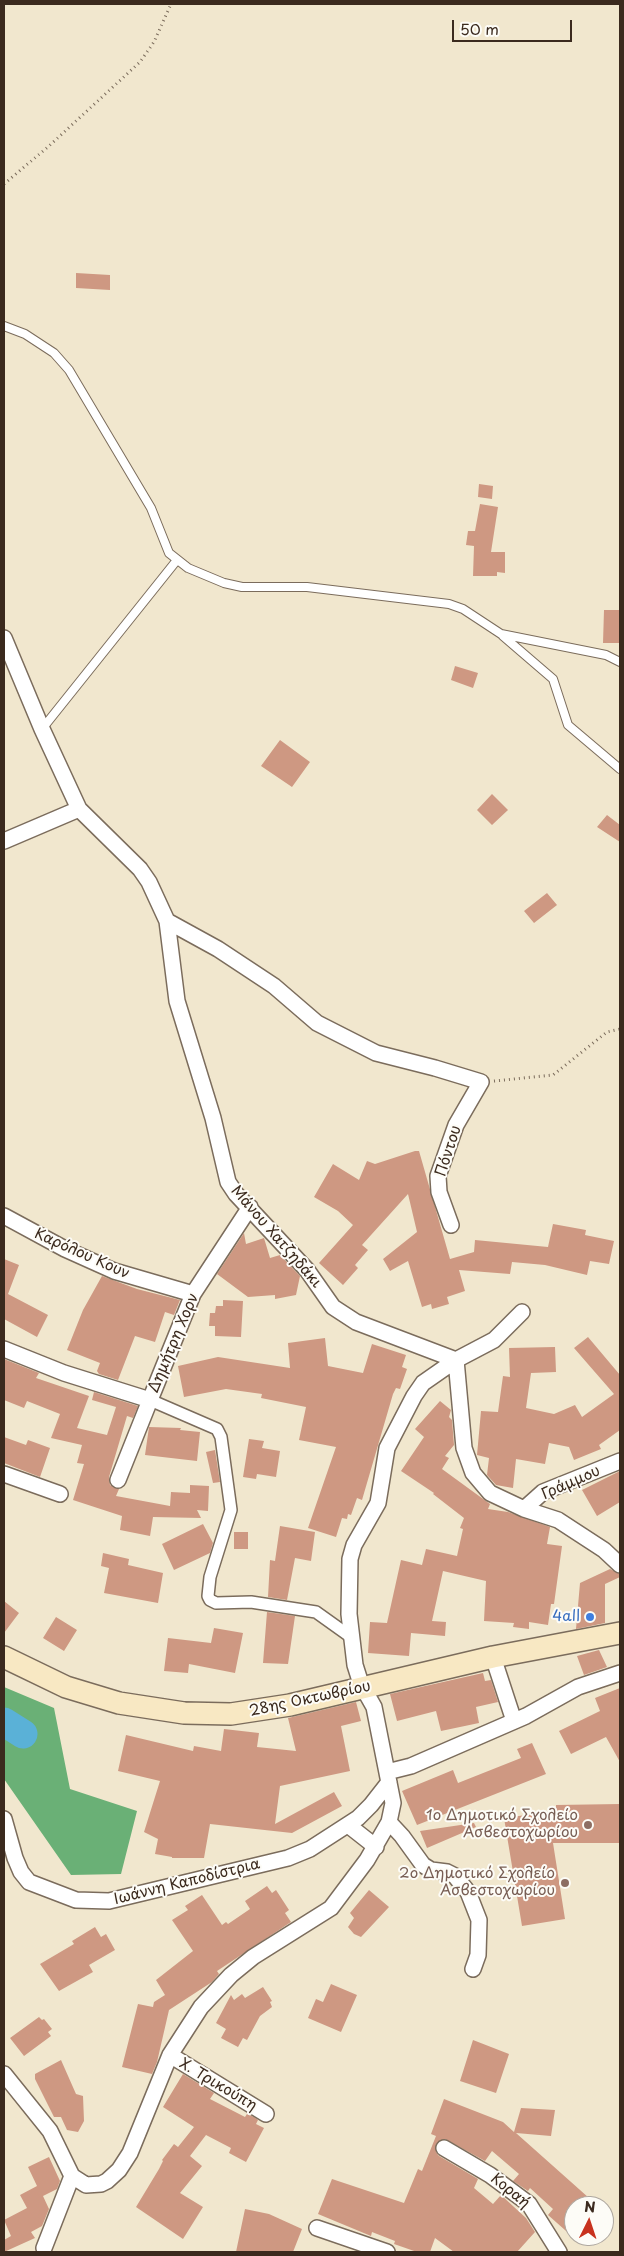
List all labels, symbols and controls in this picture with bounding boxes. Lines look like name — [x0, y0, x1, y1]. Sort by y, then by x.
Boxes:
scale bar — [454, 10, 574, 42]
text: 50 m — [460, 17, 499, 40]
street label: Πόντου — [432, 1123, 466, 1179]
street label: Μάνου Χατζηδάκι — [227, 1182, 325, 1292]
street label: Καρόλου Κουν — [32, 1225, 132, 1283]
street label: Δημήτρη Χορν — [145, 1291, 203, 1395]
street label: Γράμμου — [539, 1462, 603, 1504]
place label: 4all — [552, 1608, 580, 1626]
marker: 4all — [584, 1611, 596, 1623]
street label: 28ης Οκτωβρίου — [248, 1677, 372, 1721]
place label: 1ο Δημοτικό Σχολείο Ασβεστοχωρίου — [426, 1807, 578, 1842]
marker: 1ο Δημοτικό Σχολείο Ασβεστοχωρίου — [582, 1819, 594, 1831]
street label: Ιωάννη Καποδίστρια — [112, 1855, 262, 1909]
place label: 2ο Δημοτικό Σχολείο Ασβεστοχωρίου — [399, 1865, 555, 1900]
marker: 2ο Δημοτικό Σχολείο Ασβεστοχωρίου — [559, 1877, 571, 1889]
street label: Χ. Τρικούπη — [176, 2055, 260, 2115]
street label: Κοραή — [487, 2170, 533, 2212]
north arrow — [564, 2196, 614, 2246]
text: N — [584, 2196, 596, 2217]

